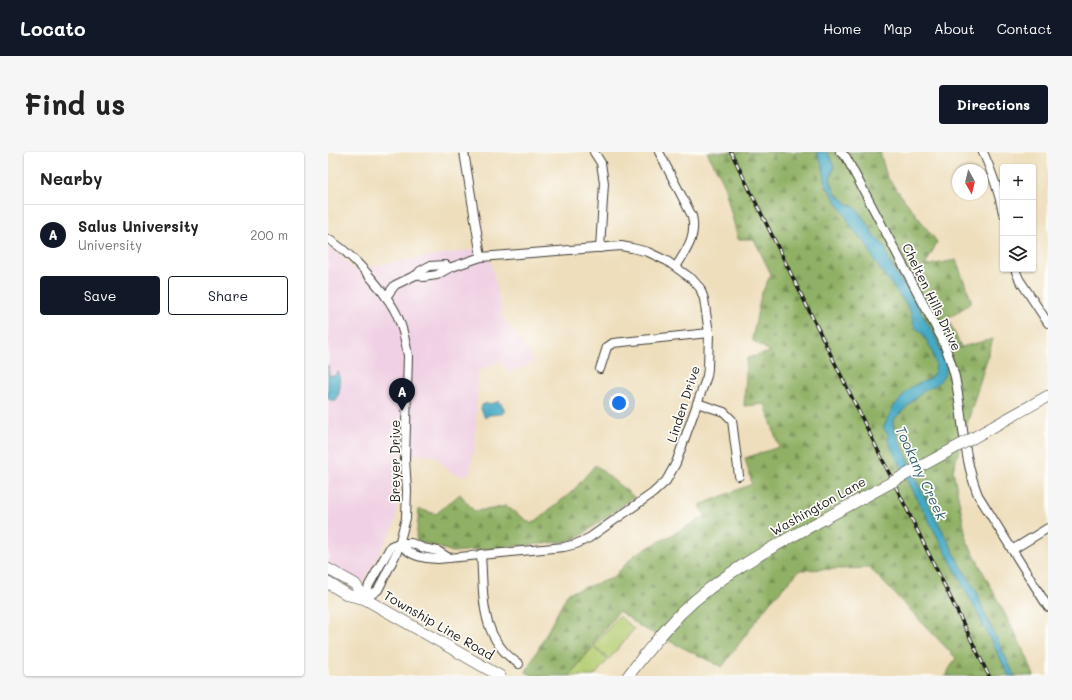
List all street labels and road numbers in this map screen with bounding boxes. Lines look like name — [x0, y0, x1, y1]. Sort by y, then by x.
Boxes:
street label: Chelten Hills Drive — [899, 240, 966, 353]
street label: Linden Drive — [662, 363, 703, 445]
street label: Breyer Drive — [386, 420, 403, 502]
street label: Washington Lane — [767, 472, 869, 539]
street label: Township Line Road — [381, 586, 497, 663]

